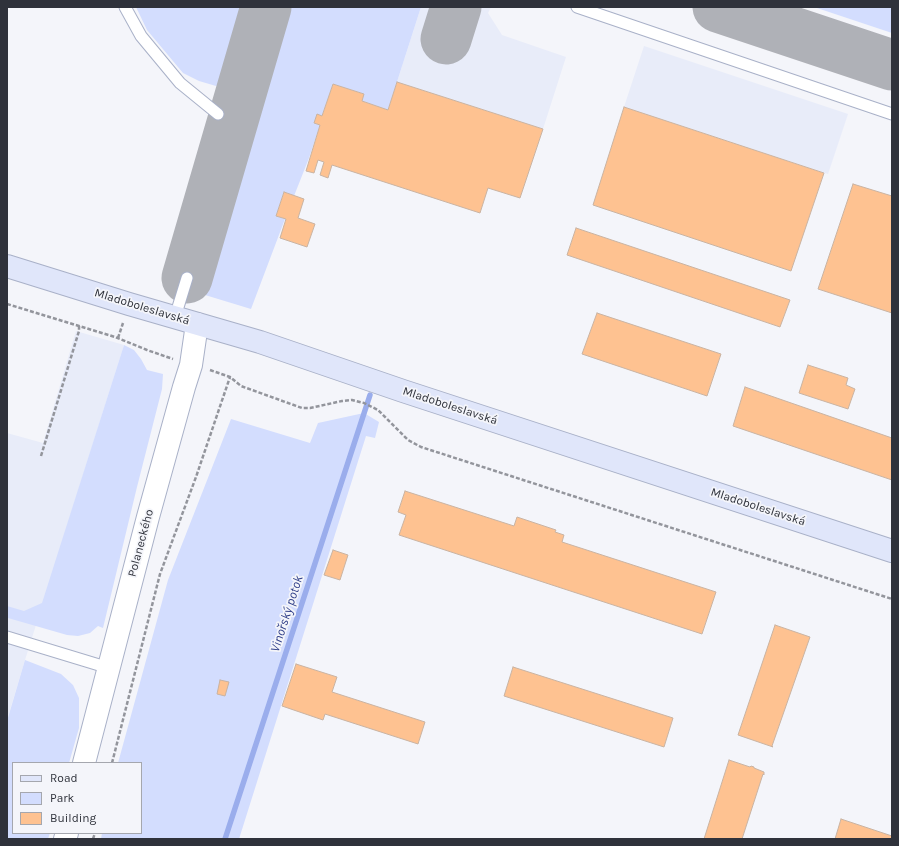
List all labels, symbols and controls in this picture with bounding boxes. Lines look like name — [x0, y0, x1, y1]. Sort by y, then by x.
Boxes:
street label: Mladoboleslavská — [93, 286, 191, 328]
street label: Mladoboleslavská — [401, 384, 499, 428]
street label: Mladoboleslavská — [709, 485, 807, 529]
street label: Polaneckého — [125, 508, 157, 578]
water label: Vinořský potok — [267, 574, 307, 654]
legend — [12, 762, 142, 834]
text: Road — [50, 771, 78, 785]
text: Park — [50, 791, 74, 805]
text: Building — [50, 811, 96, 825]

